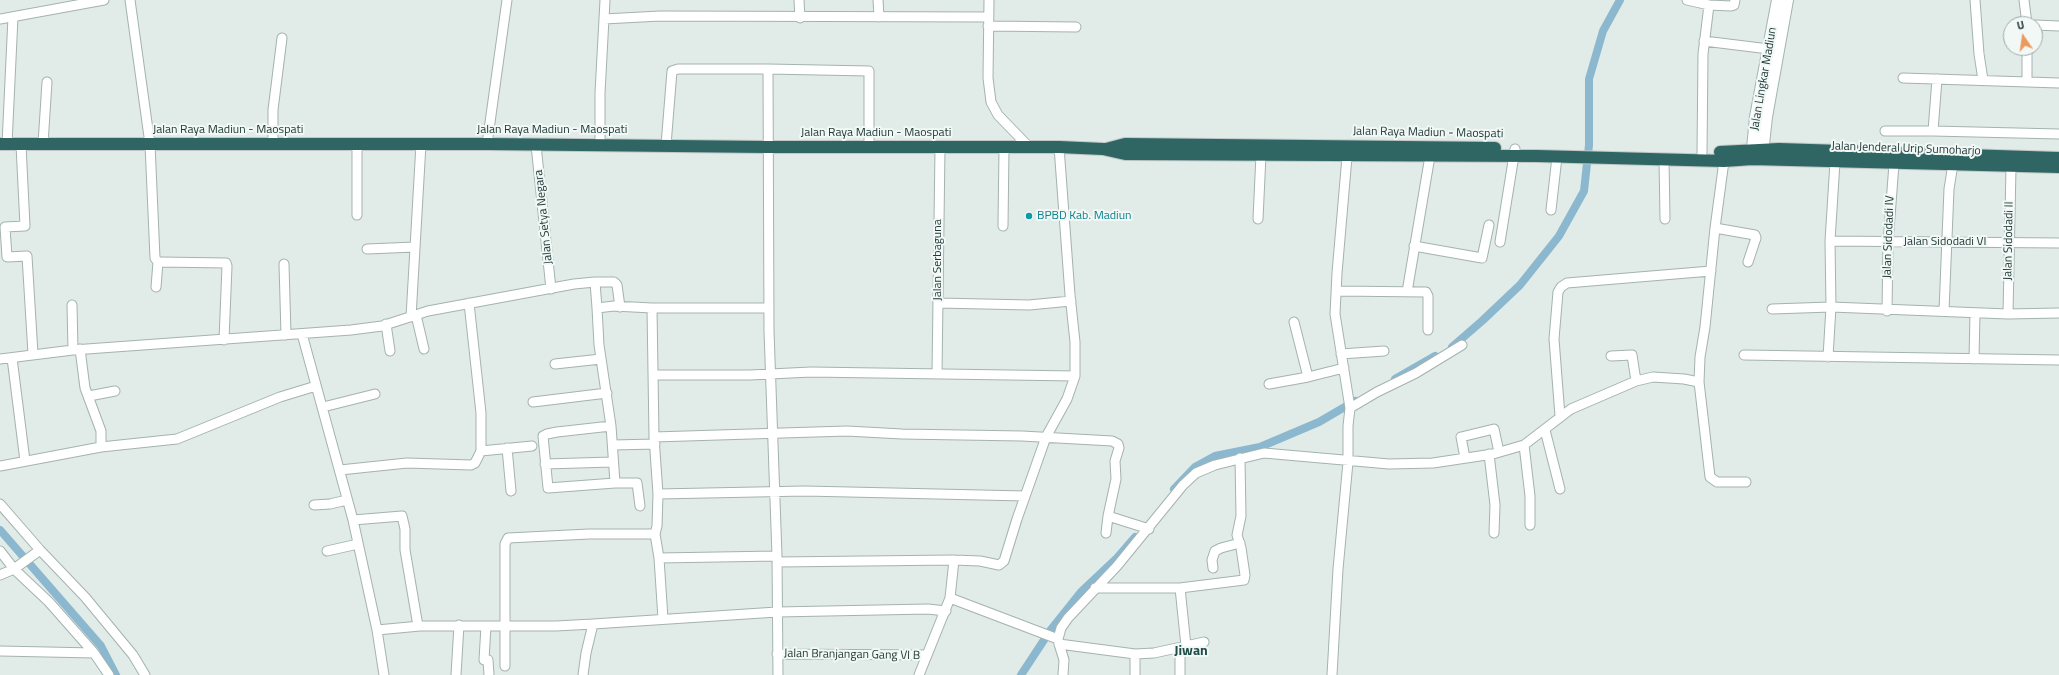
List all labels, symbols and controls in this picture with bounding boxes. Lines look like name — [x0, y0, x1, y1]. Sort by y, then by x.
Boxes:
north arrow — [2003, 16, 2043, 56]
text: U — [2015, 17, 2026, 34]
street label: Jalan Lingkar Madiun — [1748, 26, 1780, 132]
street label: Jalan Raya Madiun - Maospati — [153, 123, 303, 137]
street label: Jalan Raya Madiun - Maospati — [477, 123, 627, 137]
street label: Jalan Raya Madiun - Maospati — [1353, 124, 1503, 142]
street label: Jalan Raya Madiun - Maospati — [801, 126, 951, 140]
street label: Jalan Jenderal Urip Sumoharjo — [1831, 139, 1981, 159]
street label: Jalan Setya Negara — [532, 169, 556, 265]
street label: Jalan Sidodadi IV — [1880, 195, 1898, 279]
street label: Jalan Sidodadi II — [2001, 201, 2017, 281]
place label: BPBD Kab. Madiun — [1037, 209, 1132, 223]
marker: BPBD Kab. Madiun — [1024, 211, 1034, 221]
street label: Jalan Serbaguna — [931, 219, 945, 301]
street label: Jalan Sidodadi VI — [1903, 235, 1987, 249]
district label: Jiwan — [1174, 644, 1208, 660]
street label: Jalan Branjangan Gang VI B — [784, 647, 920, 663]

